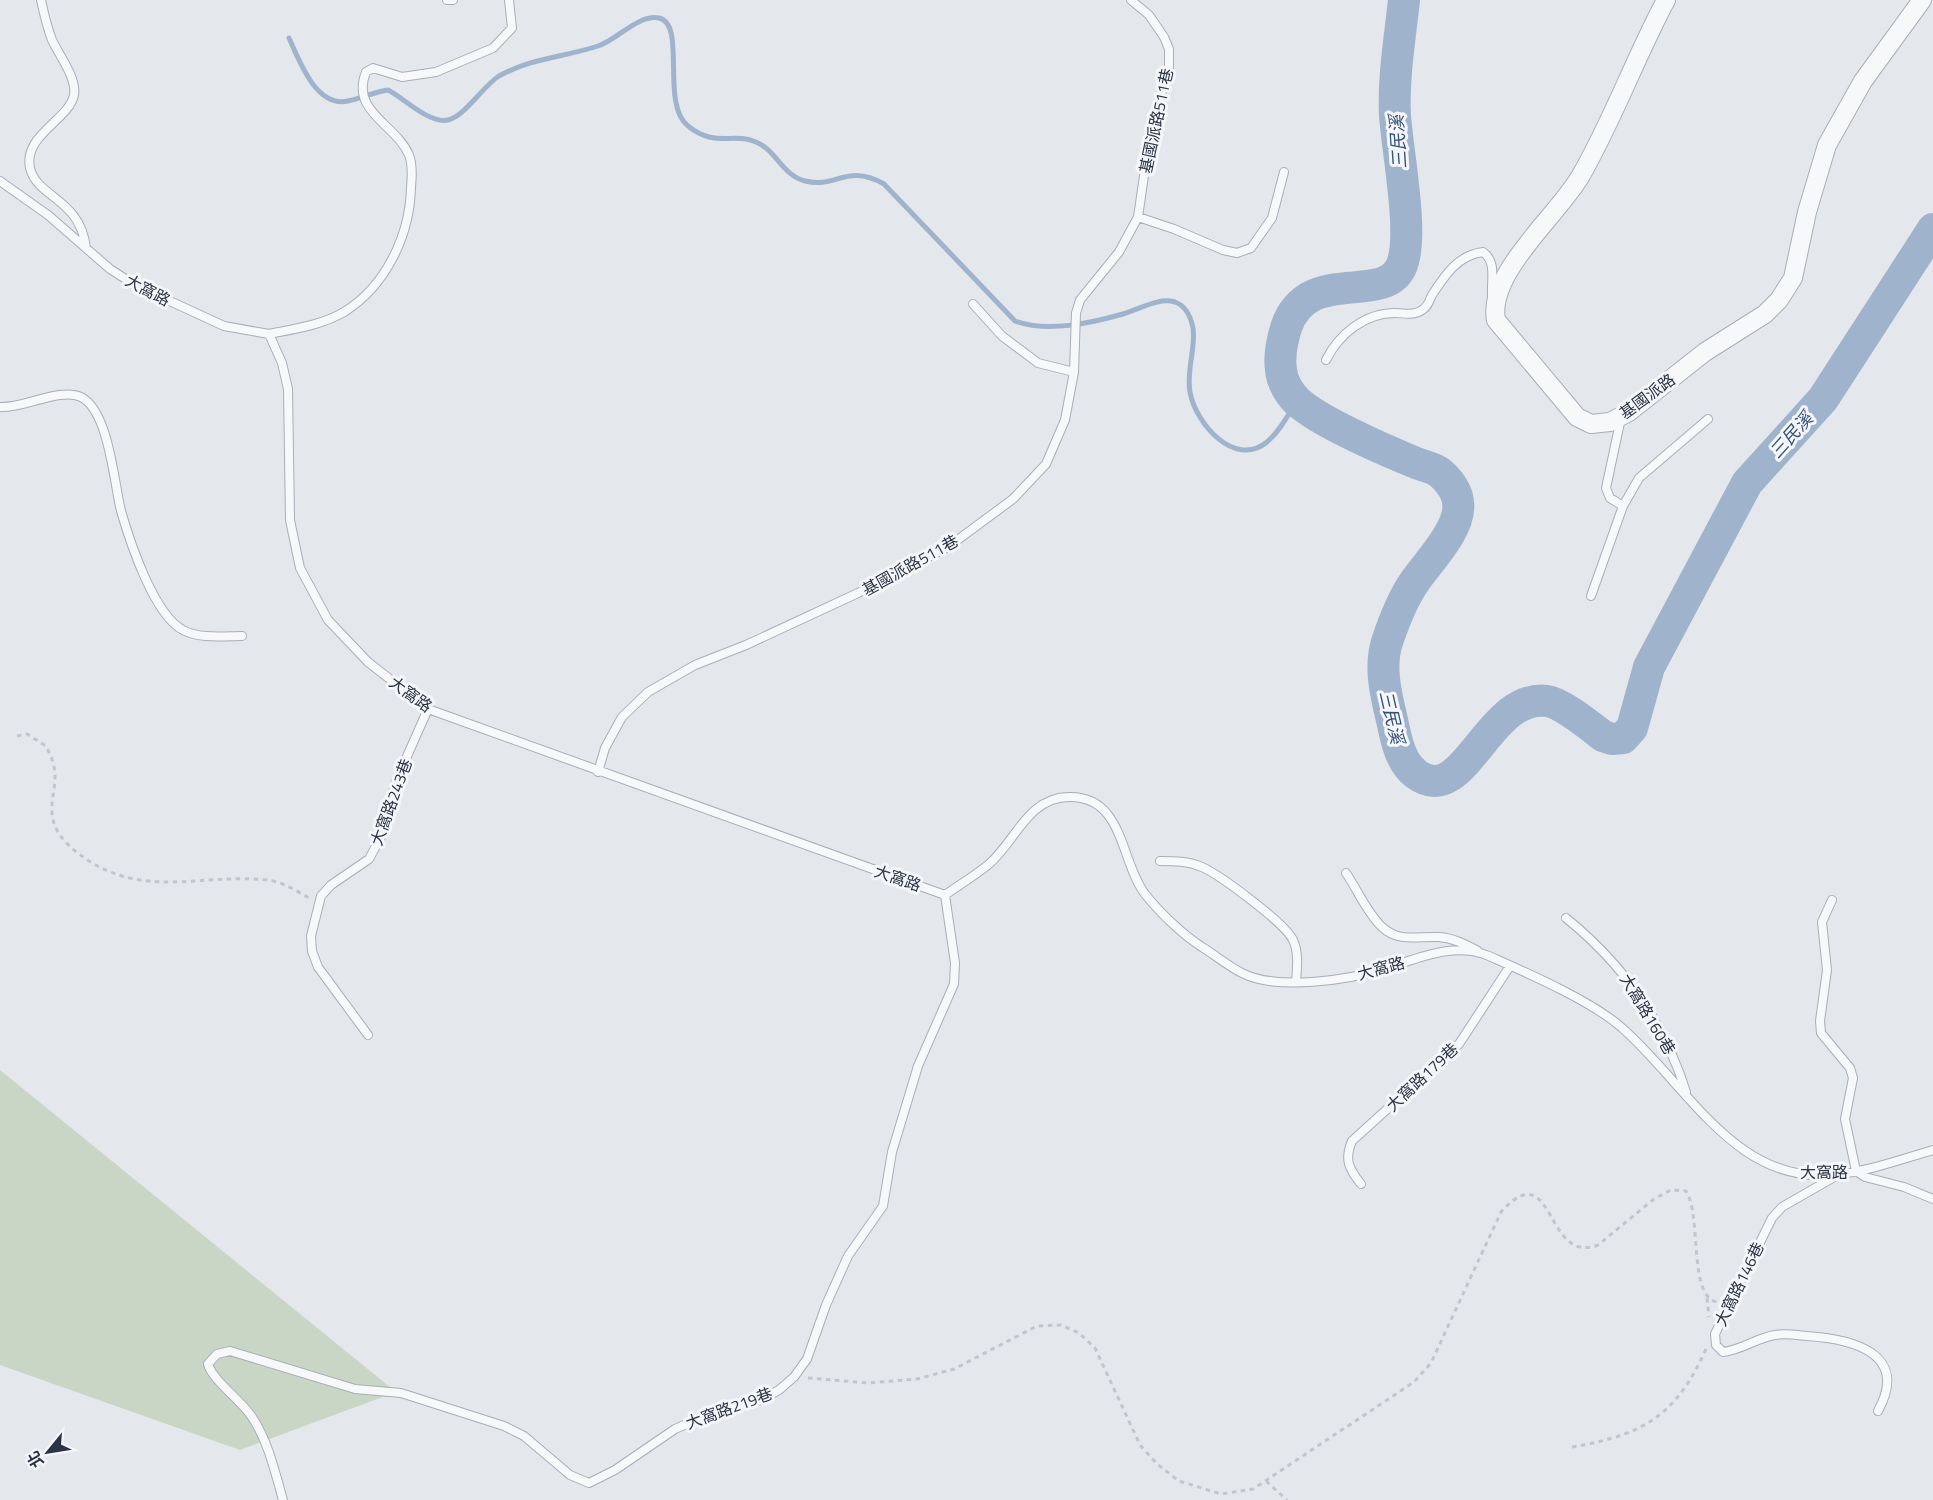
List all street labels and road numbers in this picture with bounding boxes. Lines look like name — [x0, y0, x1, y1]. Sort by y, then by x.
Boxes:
street label: 基國派路511巷 — [1133, 66, 1179, 176]
street label: 大窩路 — [121, 268, 175, 312]
street label: 基國派路 — [1614, 367, 1680, 425]
street label: 基國派路511巷 — [857, 529, 963, 601]
street label: 大窩路 — [385, 670, 437, 718]
street label: 大窩路243巷 — [364, 755, 418, 849]
street label: 大窩路 — [871, 859, 925, 897]
street label: 大窩路 — [1355, 950, 1407, 986]
street label: 大窩路160巷 — [1614, 969, 1682, 1059]
street label: 大窩路179巷 — [1381, 1037, 1463, 1117]
street label: 大窩路 — [1800, 1160, 1848, 1184]
street label: 大窩路146巷 — [1708, 1238, 1770, 1330]
street label: 大窩路219巷 — [682, 1381, 776, 1435]

